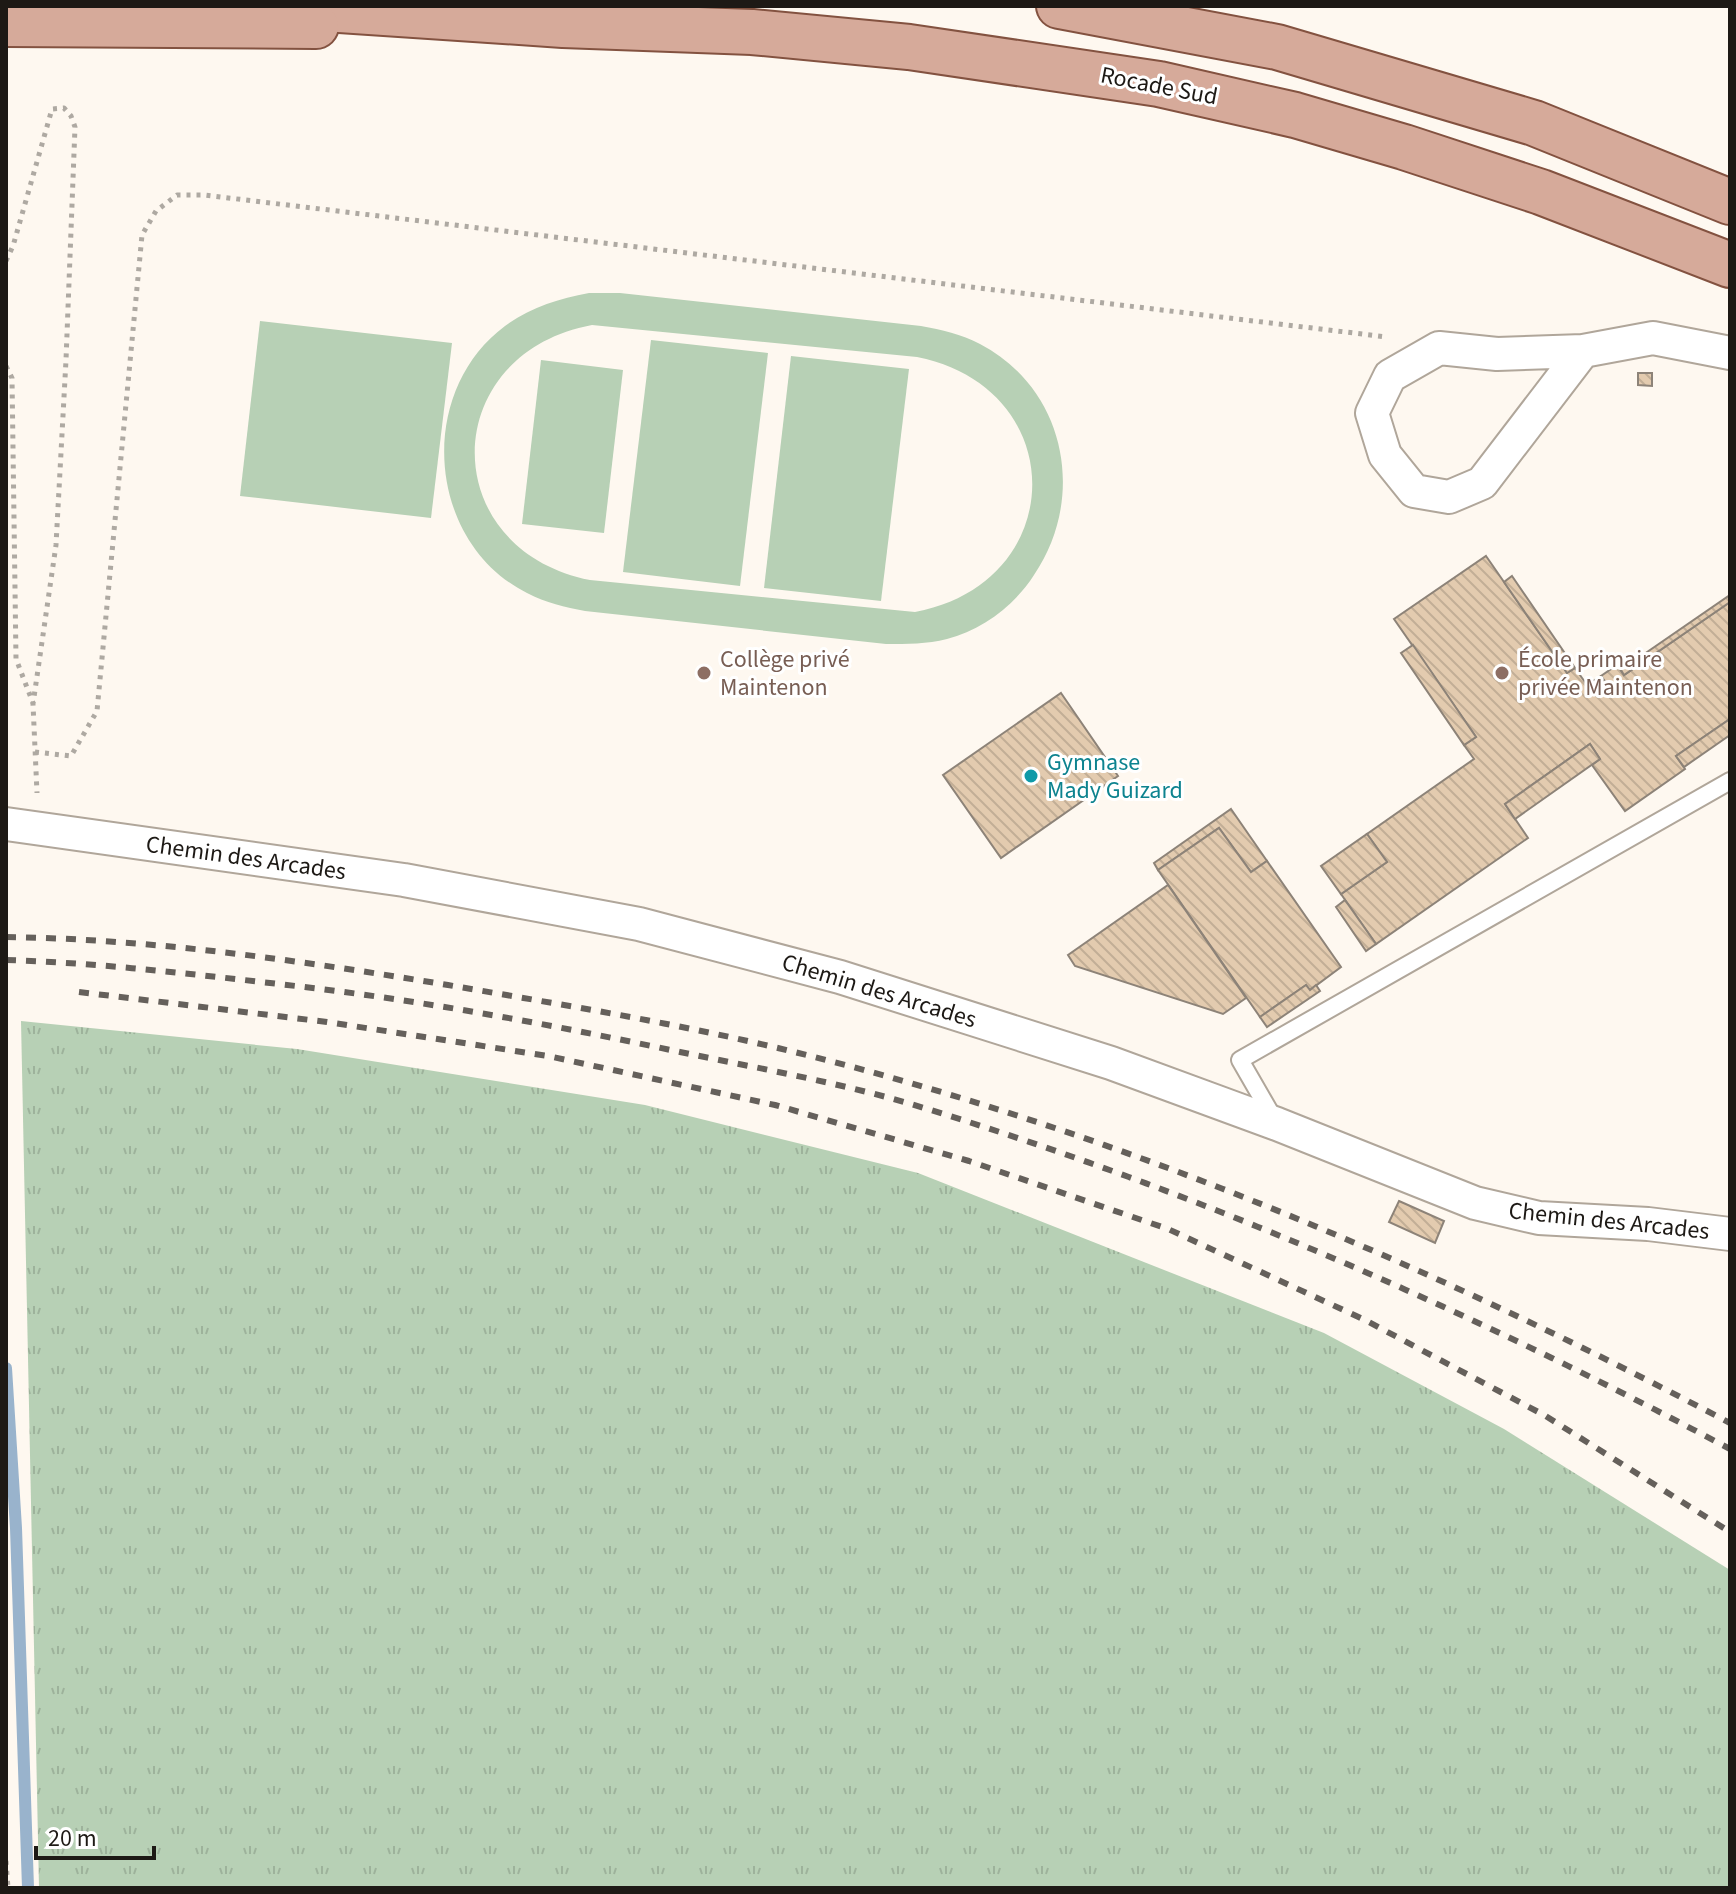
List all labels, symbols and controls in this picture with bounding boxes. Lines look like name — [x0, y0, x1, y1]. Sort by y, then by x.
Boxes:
street label: Rocade Sud — [1098, 58, 1220, 114]
place label: Collège privé Maintenon — [720, 642, 850, 705]
place label: École primaire privée Maintenon — [1518, 642, 1693, 705]
marker: Collège privé Maintenon — [695, 664, 713, 682]
marker: École primaire privée Maintenon — [1493, 664, 1511, 682]
place label: Gymnase Mady Guizard — [1047, 745, 1183, 808]
marker: Gymnase Mady Guizard — [1022, 767, 1040, 785]
street label: Chemin des Arcades — [144, 827, 348, 889]
street label: Chemin des Arcades — [777, 945, 981, 1037]
street label: Chemin des Arcades — [1507, 1193, 1711, 1249]
scale bar — [36, 1810, 154, 1860]
text: 20 m — [48, 1821, 97, 1856]

